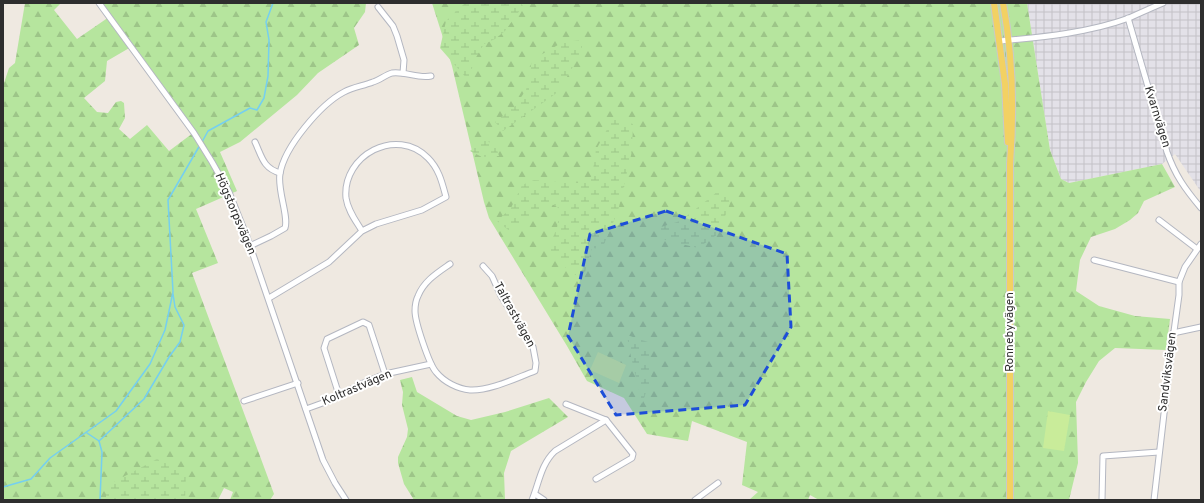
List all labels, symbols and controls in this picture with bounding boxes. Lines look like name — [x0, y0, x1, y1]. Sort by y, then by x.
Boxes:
street label: Kvarnvägen — [1140, 84, 1174, 150]
street label: Högstorpsvägen — [211, 171, 259, 257]
street label: Taltrastvägen — [489, 279, 539, 351]
street label: Ronnebyvägen — [1002, 292, 1018, 372]
street label: Sandviksvägen — [1155, 331, 1181, 413]
street label: Koltrastvägen — [320, 366, 394, 410]

